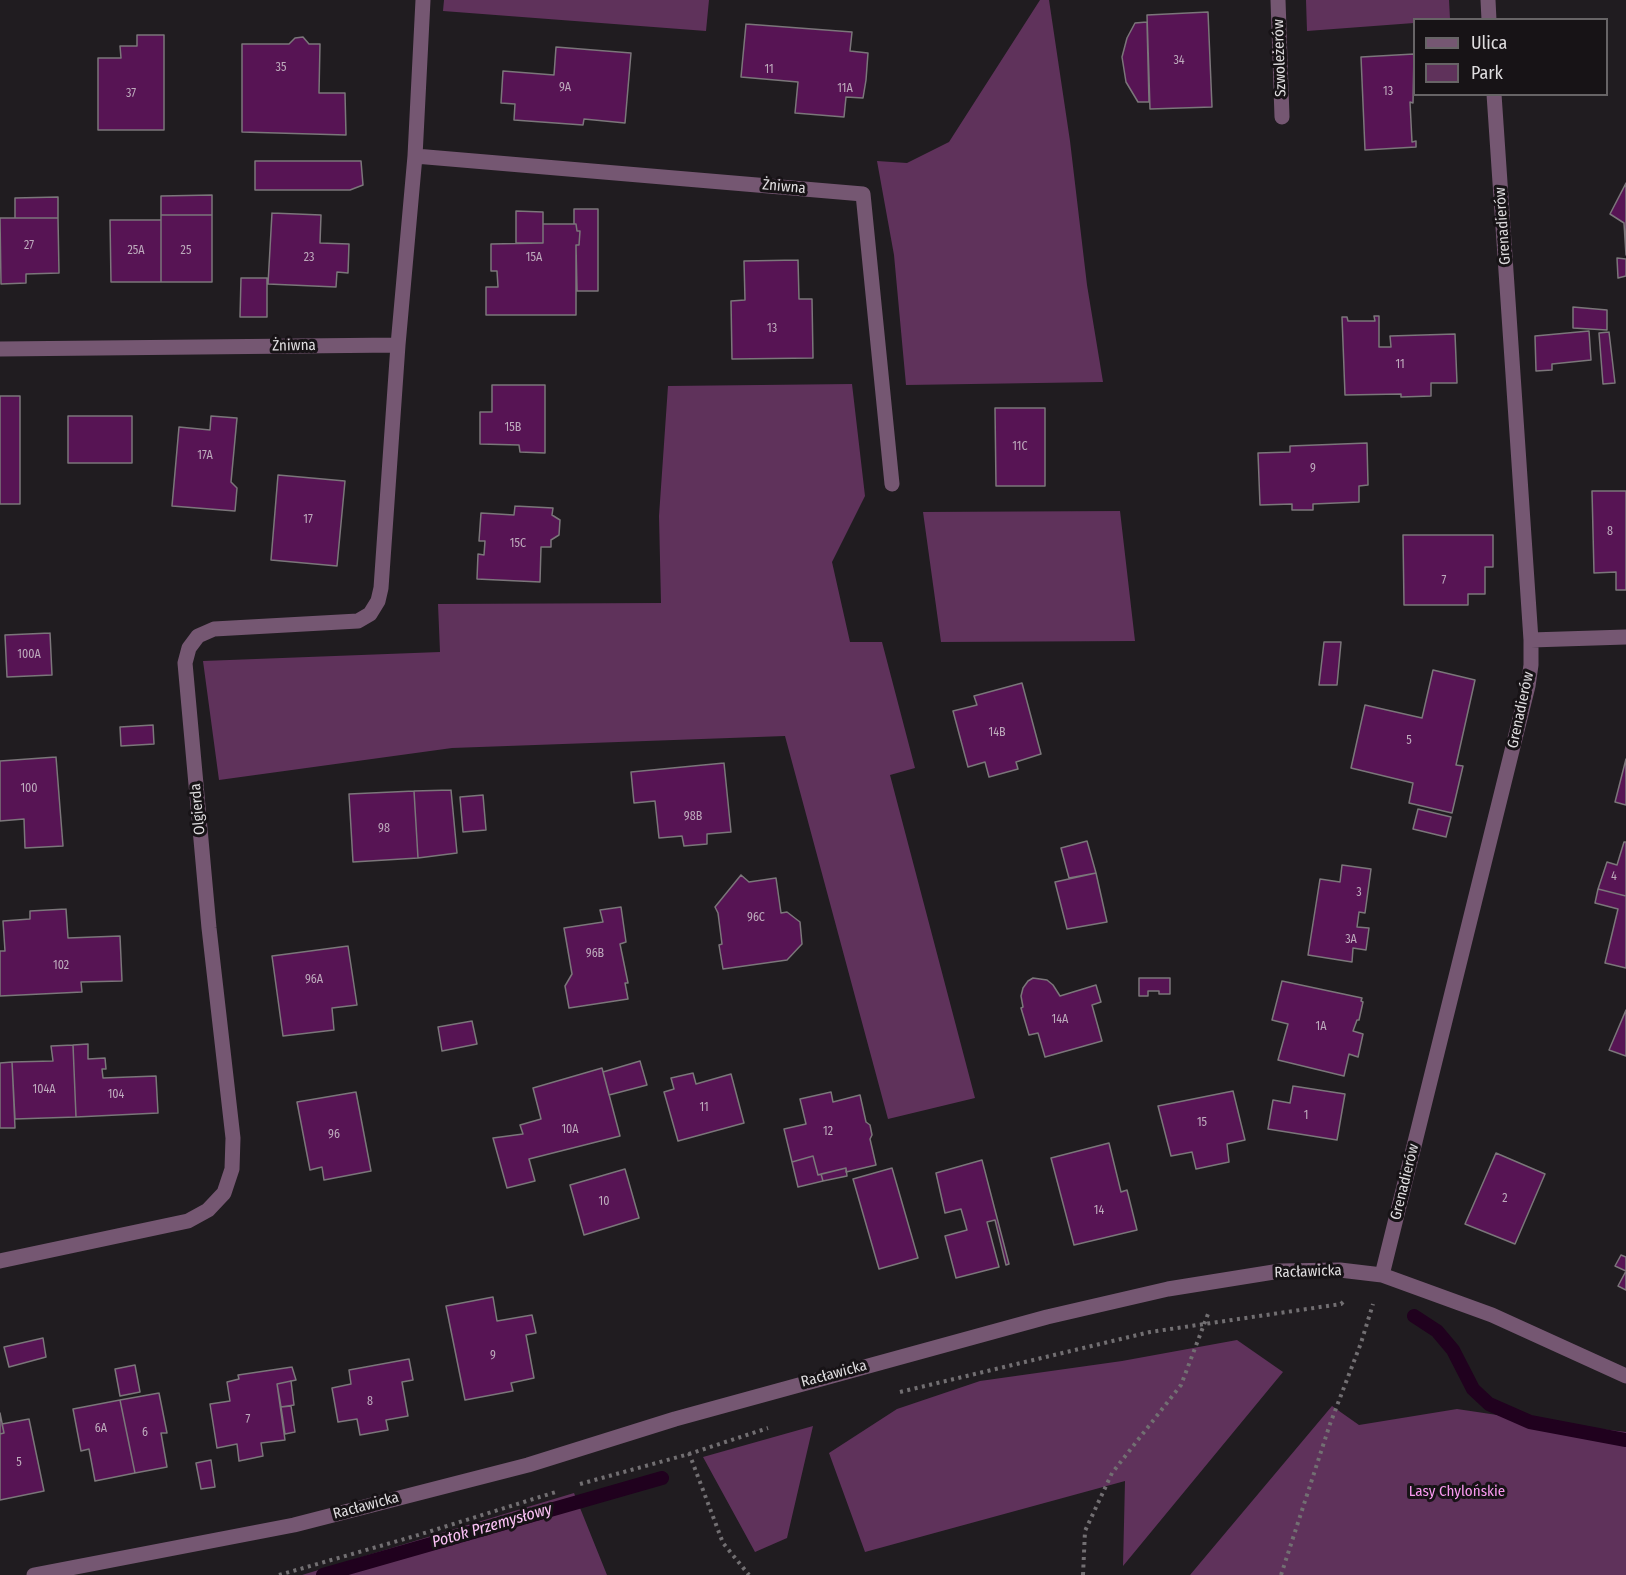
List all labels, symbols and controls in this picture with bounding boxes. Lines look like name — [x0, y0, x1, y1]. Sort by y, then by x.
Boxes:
legend — [1413, 18, 1608, 96]
street label: Szwoleżerów — [1270, 19, 1290, 97]
text: Ulica — [1471, 32, 1507, 54]
house number: 34 — [1173, 54, 1185, 68]
house number: 35 — [276, 61, 286, 75]
text: Park — [1471, 62, 1503, 84]
house number: 11 — [764, 63, 774, 77]
house number: 9A — [559, 81, 571, 95]
house number: 11A — [837, 82, 853, 96]
house number: 13 — [1383, 85, 1393, 99]
house number: 37 — [126, 87, 136, 101]
street label: Żniwna — [761, 176, 807, 198]
street label: Grenadierów — [1491, 187, 1515, 265]
house number: 27 — [24, 239, 34, 253]
house number: 25A — [127, 244, 145, 258]
house number: 25 — [181, 244, 191, 258]
house number: 23 — [304, 251, 314, 265]
house number: 15A — [526, 251, 542, 265]
house number: 13 — [767, 322, 777, 336]
street label: Żniwna — [272, 337, 316, 355]
house number: 11 — [1395, 358, 1405, 372]
house number: 15B — [505, 421, 521, 435]
house number: 11C — [1012, 440, 1028, 454]
house number: 17A — [197, 449, 213, 463]
house number: 9 — [1310, 462, 1316, 476]
house number: 17 — [303, 513, 313, 527]
house number: 8 — [1607, 525, 1613, 539]
house number: 15C — [510, 537, 526, 551]
house number: 7 — [1442, 574, 1446, 588]
house number: 100A — [17, 648, 41, 662]
street label: Grenadierów — [1504, 670, 1538, 750]
house number: 14B — [988, 726, 1006, 740]
house number: 5 — [1406, 734, 1412, 748]
house number: 100 — [20, 782, 38, 796]
street label: Olgierda — [187, 782, 209, 836]
house number: 98B — [684, 810, 702, 824]
house number: 98 — [378, 822, 390, 836]
house number: 4 — [1611, 870, 1617, 884]
house number: 3 — [1356, 886, 1362, 900]
house number: 96C — [747, 911, 765, 925]
house number: 3A — [1345, 933, 1357, 947]
house number: 96B — [586, 947, 604, 961]
house number: 102 — [53, 959, 69, 973]
house number: 96A — [305, 973, 323, 987]
house number: 14A — [1052, 1013, 1068, 1027]
house number: 1A — [1316, 1020, 1326, 1034]
house number: 104A — [32, 1083, 56, 1097]
house number: 104 — [108, 1088, 124, 1102]
house number: 11 — [699, 1101, 709, 1115]
house number: 1 — [1304, 1109, 1308, 1123]
house number: 15 — [1197, 1116, 1207, 1130]
house number: 10A — [561, 1123, 579, 1137]
house number: 12 — [823, 1125, 833, 1139]
house number: 96 — [328, 1128, 340, 1142]
street label: Grenadierów — [1387, 1142, 1423, 1222]
house number: 2 — [1502, 1192, 1508, 1206]
house number: 10 — [599, 1195, 609, 1209]
house number: 14 — [1094, 1204, 1104, 1218]
street label: Racławicka — [1274, 1262, 1342, 1282]
house number: 9 — [490, 1349, 496, 1363]
street label: Racławicka — [799, 1357, 869, 1391]
house number: 8 — [367, 1395, 373, 1409]
house number: 7 — [246, 1413, 250, 1427]
house number: 6A — [95, 1422, 107, 1436]
house number: 6 — [142, 1426, 148, 1440]
house number: 5 — [16, 1456, 22, 1470]
park label: Lasy Chylońskie — [1409, 1483, 1505, 1501]
street label: Racławicka — [331, 1489, 401, 1523]
water label: Potok Przemysłowy — [430, 1500, 554, 1552]

